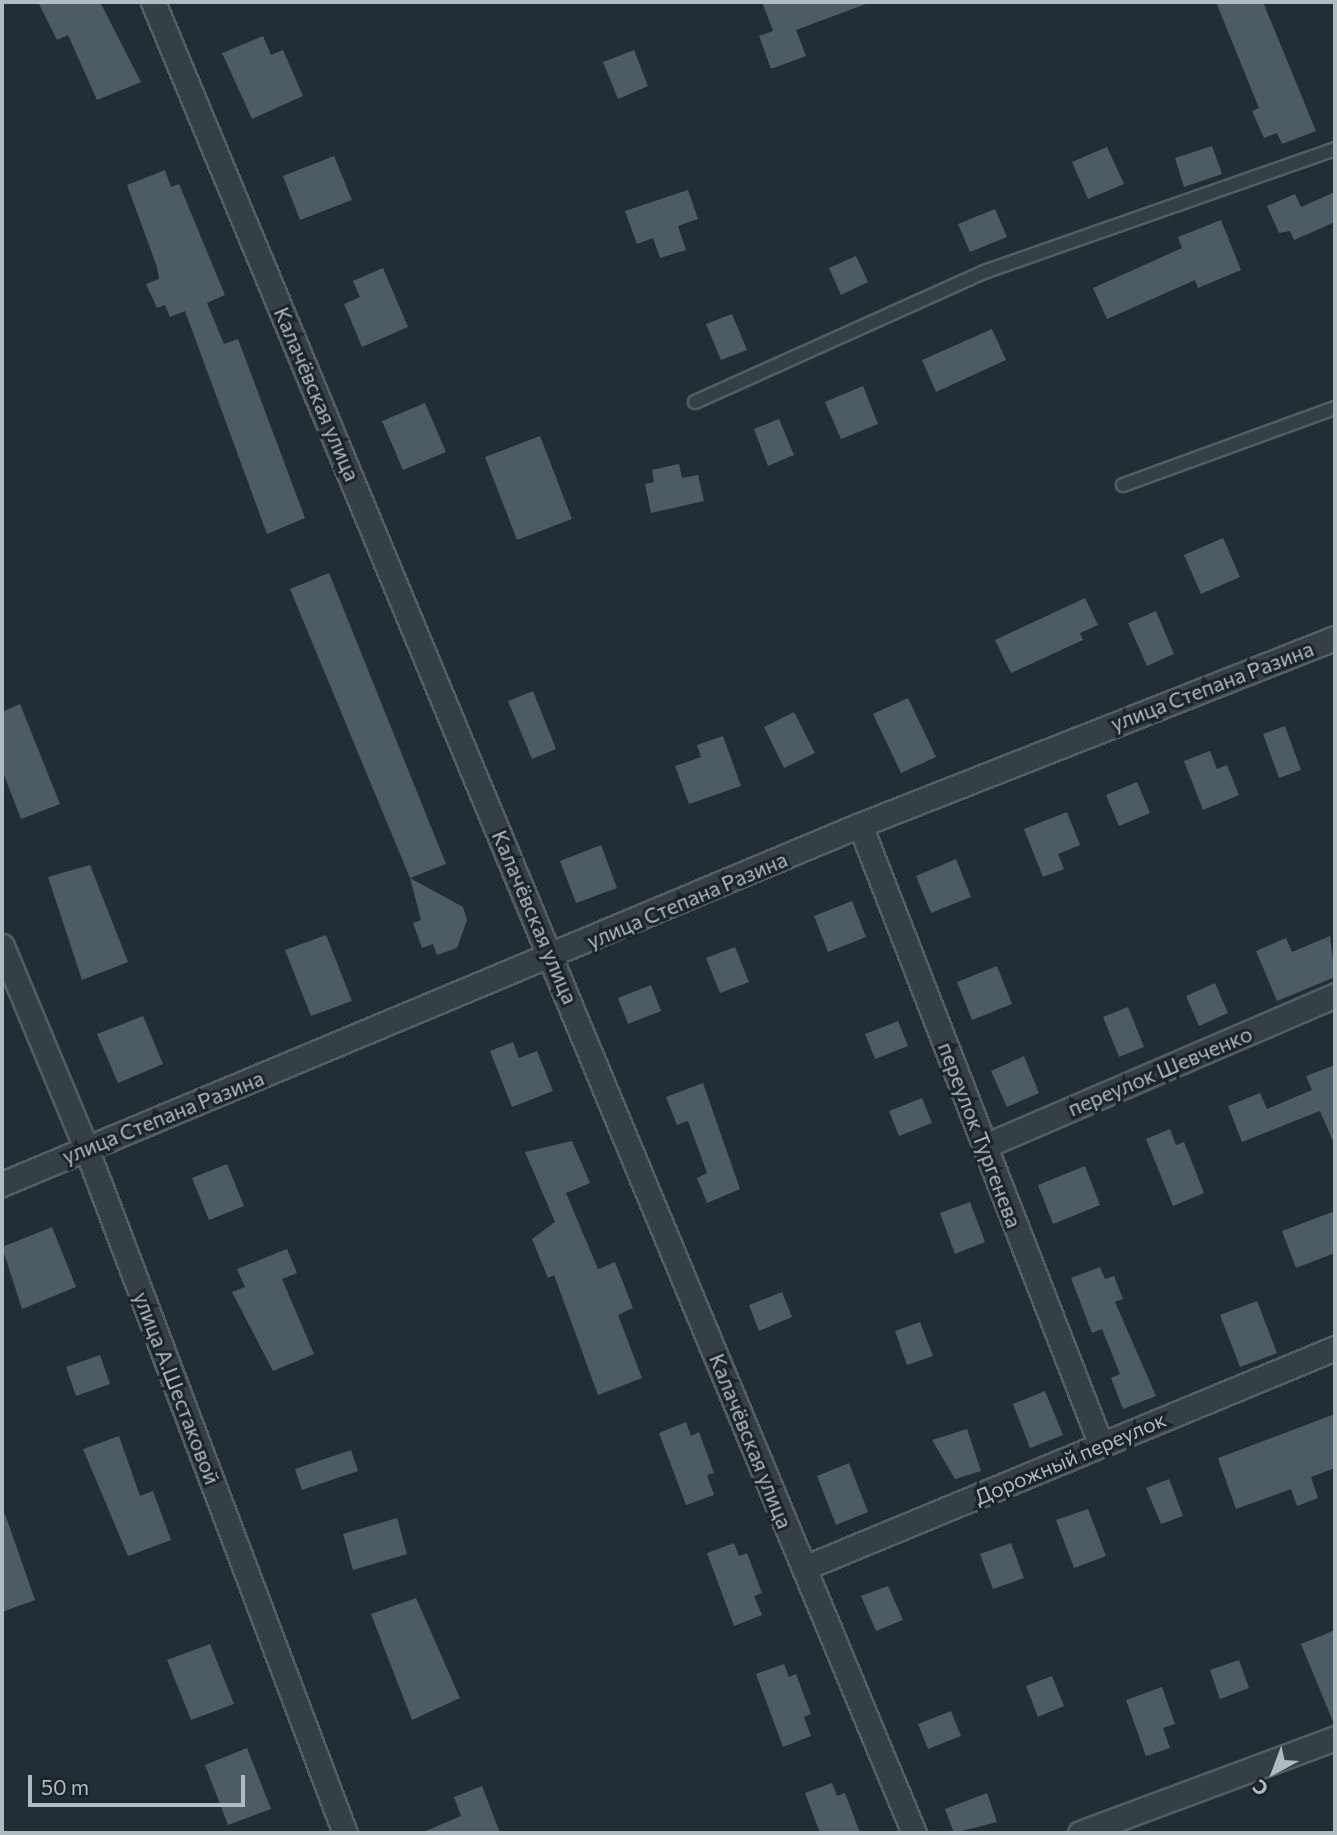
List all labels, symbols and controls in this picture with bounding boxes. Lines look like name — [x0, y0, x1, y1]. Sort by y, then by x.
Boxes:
street label: Калачёвская улица — [269, 303, 365, 485]
street label: улица Степана Разина — [1107, 636, 1317, 736]
street label: Калачёвская улица — [487, 826, 583, 1008]
street label: улица Степана Разина — [583, 846, 791, 954]
street label: переулок Шевченко — [1064, 1021, 1256, 1121]
street label: переулок Тургенева — [933, 1039, 1027, 1231]
street label: улица Степана Разина — [59, 1065, 267, 1169]
street label: улица А.Шестаковой — [129, 1288, 225, 1488]
street label: Калачёвская улица — [704, 1350, 798, 1532]
street label: Дорожный переулок — [971, 1406, 1169, 1510]
north arrow — [1239, 1737, 1309, 1807]
scale bar — [32, 1762, 248, 1806]
text: 50 m — [41, 1774, 89, 1799]
text: С — [1247, 1775, 1272, 1801]

